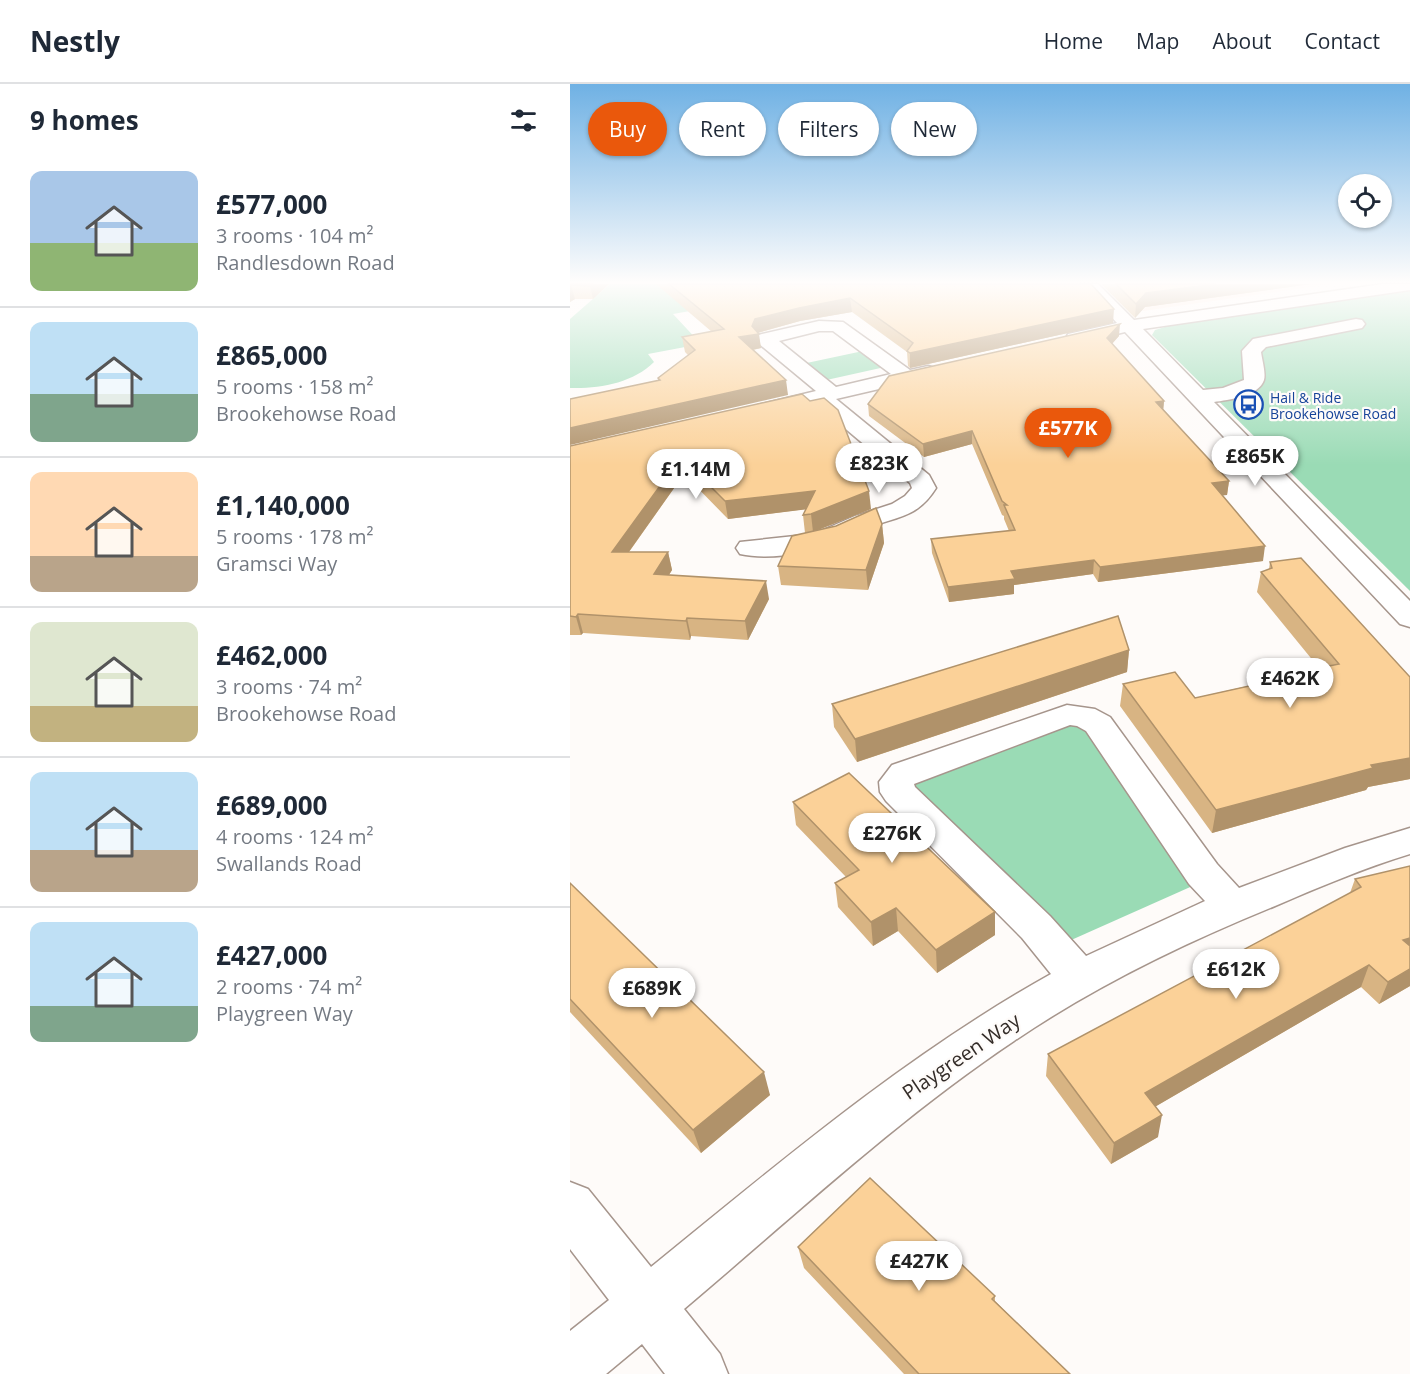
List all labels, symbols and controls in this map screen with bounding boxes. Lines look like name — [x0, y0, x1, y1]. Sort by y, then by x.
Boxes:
text: Nestly — [30, 22, 120, 60]
text: Home — [1044, 27, 1103, 55]
text: Map — [1136, 27, 1179, 55]
text: About — [1212, 27, 1272, 55]
text: Contact — [1305, 27, 1380, 55]
text: 9 homes — [30, 102, 139, 138]
chip: Buy — [588, 102, 667, 156]
chip: Rent — [679, 102, 766, 156]
chip: Filters — [778, 102, 879, 156]
chip: New — [891, 102, 977, 156]
icon: filters — [507, 104, 540, 137]
map controls — [1338, 174, 1392, 228]
button: locate — [1338, 174, 1392, 228]
text: £577,000 — [216, 186, 327, 222]
icon: home — [78, 195, 150, 267]
text: 3 rooms · 104 m² — [216, 222, 374, 249]
text: Randlesdown Road — [216, 249, 395, 276]
text: £865,000 — [216, 337, 327, 373]
icon: home — [78, 346, 150, 418]
text: 5 rooms · 158 m² — [216, 373, 374, 400]
place label: Hail & Ride Brookehowse Road — [1270, 388, 1396, 423]
bus stop icon: Hail & Ride Brookehowse Road — [1233, 389, 1265, 421]
text: Brookehowse Road — [216, 400, 396, 427]
pin: £577K — [1026, 408, 1110, 459]
text: £577K — [1038, 414, 1098, 441]
pin: £865K — [1213, 436, 1297, 487]
text: £865K — [1225, 442, 1285, 469]
pin: £823K — [837, 443, 921, 494]
pin: £1.14M — [647, 449, 745, 500]
text: £823K — [849, 449, 909, 476]
text: £1.14M — [661, 455, 731, 482]
text: £1,140,000 — [216, 487, 350, 523]
icon: home — [78, 496, 150, 568]
text: 5 rooms · 178 m² — [216, 523, 374, 550]
text: Gramsci Way — [216, 550, 337, 577]
text: £462,000 — [216, 637, 327, 673]
icon: home — [78, 646, 150, 718]
pin: £462K — [1248, 658, 1332, 709]
text: £462K — [1260, 664, 1320, 691]
text: 3 rooms · 74 m² — [216, 673, 362, 700]
text: Brookehowse Road — [216, 700, 396, 727]
text: £689,000 — [216, 787, 327, 823]
icon: home — [78, 796, 150, 868]
pin: £276K — [850, 813, 934, 864]
text: £276K — [862, 819, 922, 846]
text: 4 rooms · 124 m² — [216, 823, 374, 850]
text: Swallands Road — [216, 850, 362, 877]
text: £427,000 — [216, 937, 327, 973]
icon: home — [78, 946, 150, 1018]
pin: £612K — [1194, 949, 1278, 1000]
text: £612K — [1206, 955, 1266, 982]
pin: £689K — [610, 968, 694, 1019]
text: 2 rooms · 74 m² — [216, 973, 362, 1000]
text: £689K — [622, 974, 682, 1001]
text: Playgreen Way — [216, 1000, 353, 1027]
street label: Playgreen Way — [897, 1006, 1026, 1105]
pin: £427K — [877, 1241, 961, 1292]
text: £427K — [889, 1247, 949, 1274]

